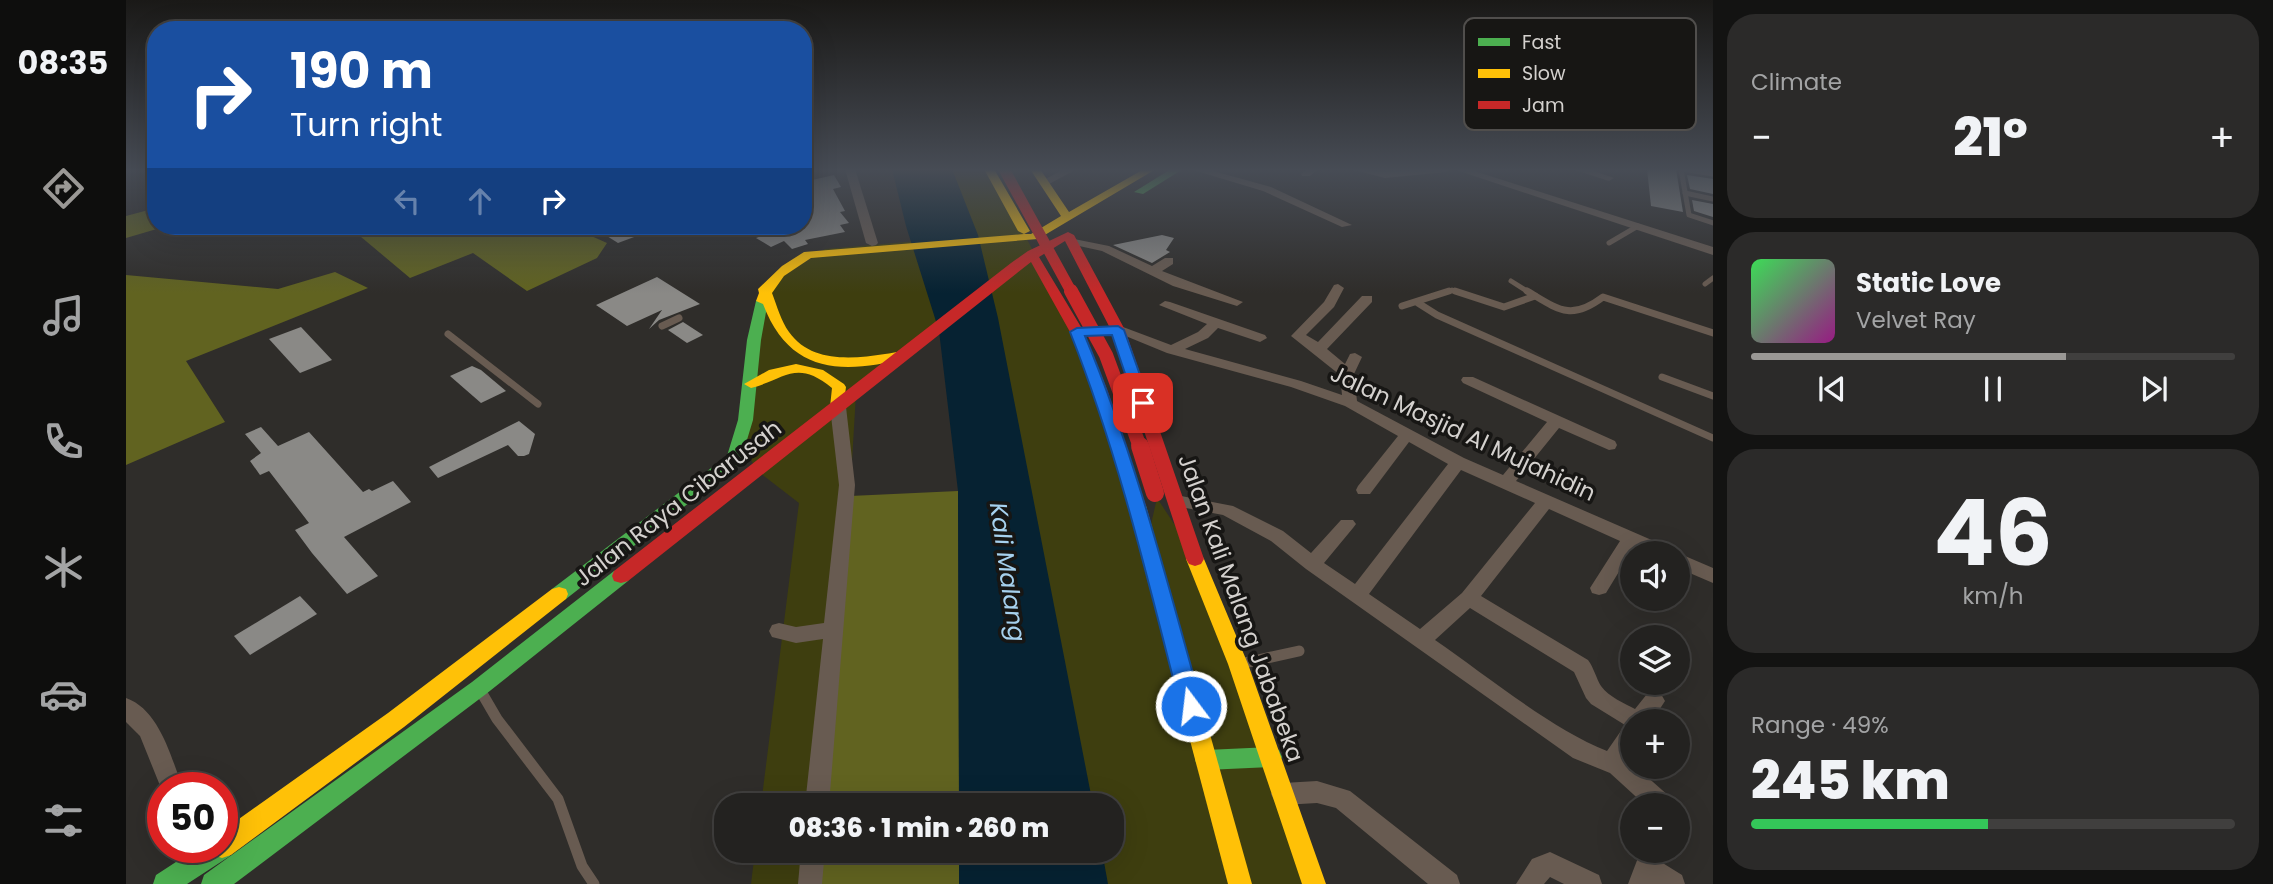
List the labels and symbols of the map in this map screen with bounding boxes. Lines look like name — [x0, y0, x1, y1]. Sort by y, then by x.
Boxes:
legend — [1464, 18, 1696, 130]
text: Fast — [1522, 29, 1561, 56]
text: Slow — [1522, 60, 1566, 87]
text: Jam — [1522, 92, 1564, 119]
street label: Jalan Masjid Al Mujahidin — [1325, 357, 1601, 509]
pin — [1113, 373, 1173, 433]
street label: Jalan Raya Cibarusah — [568, 412, 788, 594]
street label: Jalan Kali Malang Jababeka — [1170, 450, 1312, 766]
water label: Kali Malang — [982, 500, 1034, 644]
position arrow — [1154, 669, 1228, 743]
speed limit sign: 50 — [147, 772, 238, 863]

